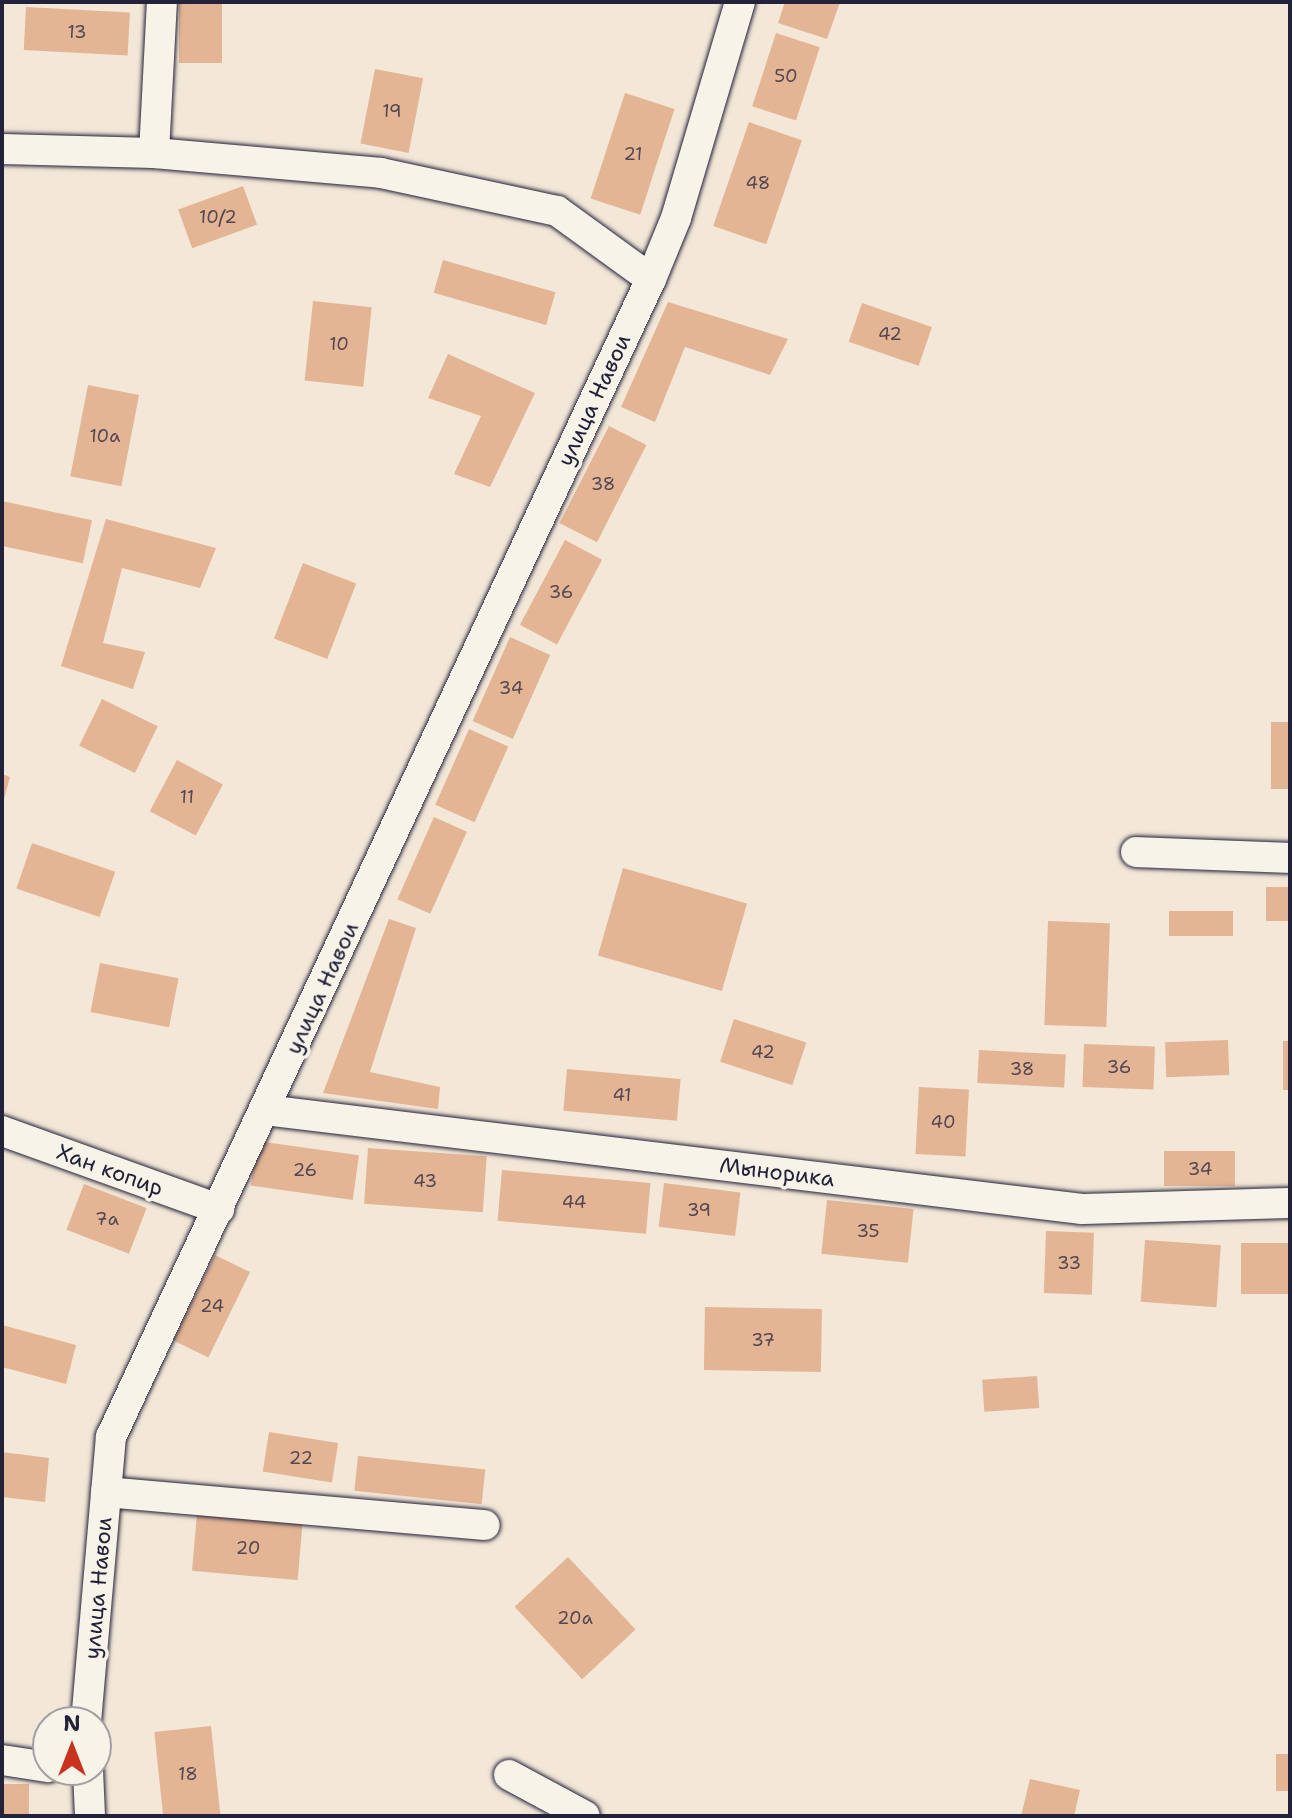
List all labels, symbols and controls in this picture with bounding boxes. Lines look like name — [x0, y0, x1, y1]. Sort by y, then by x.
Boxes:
house number: 13 — [67, 21, 87, 43]
house number: 50 — [774, 65, 798, 87]
house number: 19 — [382, 100, 402, 122]
house number: 21 — [623, 143, 643, 165]
house number: 48 — [746, 172, 770, 194]
house number: 10/2 — [199, 206, 237, 228]
house number: 42 — [878, 323, 902, 345]
street label: улица Навои — [552, 330, 636, 470]
house number: 10 — [329, 333, 349, 355]
house number: 10а — [90, 425, 120, 447]
house number: 38 — [591, 473, 615, 495]
house number: 36 — [549, 581, 573, 603]
house number: 34 — [499, 677, 523, 699]
house number: 11 — [180, 786, 194, 808]
street label: улица Навои — [280, 918, 364, 1058]
house number: 42 — [751, 1041, 775, 1063]
house number: 36 — [1107, 1056, 1131, 1078]
house number: 38 — [1010, 1058, 1034, 1080]
house number: 41 — [612, 1084, 632, 1106]
house number: 40 — [930, 1111, 956, 1133]
street label: Хан копир — [53, 1139, 167, 1201]
street label: Мынорика — [718, 1152, 836, 1192]
house number: 34 — [1188, 1158, 1212, 1180]
house number: 26 — [293, 1159, 317, 1181]
house number: 43 — [413, 1170, 437, 1192]
house number: 44 — [562, 1191, 586, 1213]
house number: 39 — [687, 1199, 711, 1221]
house number: 7а — [95, 1208, 119, 1230]
house number: 35 — [856, 1220, 880, 1242]
house number: 33 — [1057, 1252, 1081, 1274]
house number: 24 — [200, 1295, 224, 1317]
house number: 37 — [751, 1329, 775, 1351]
house number: 22 — [289, 1447, 313, 1469]
street label: улица Навои — [79, 1516, 117, 1660]
house number: 20 — [236, 1537, 260, 1559]
house number: 20а — [557, 1607, 593, 1629]
north arrow — [32, 1706, 112, 1786]
text: N — [63, 1709, 81, 1738]
house number: 18 — [178, 1763, 198, 1785]

